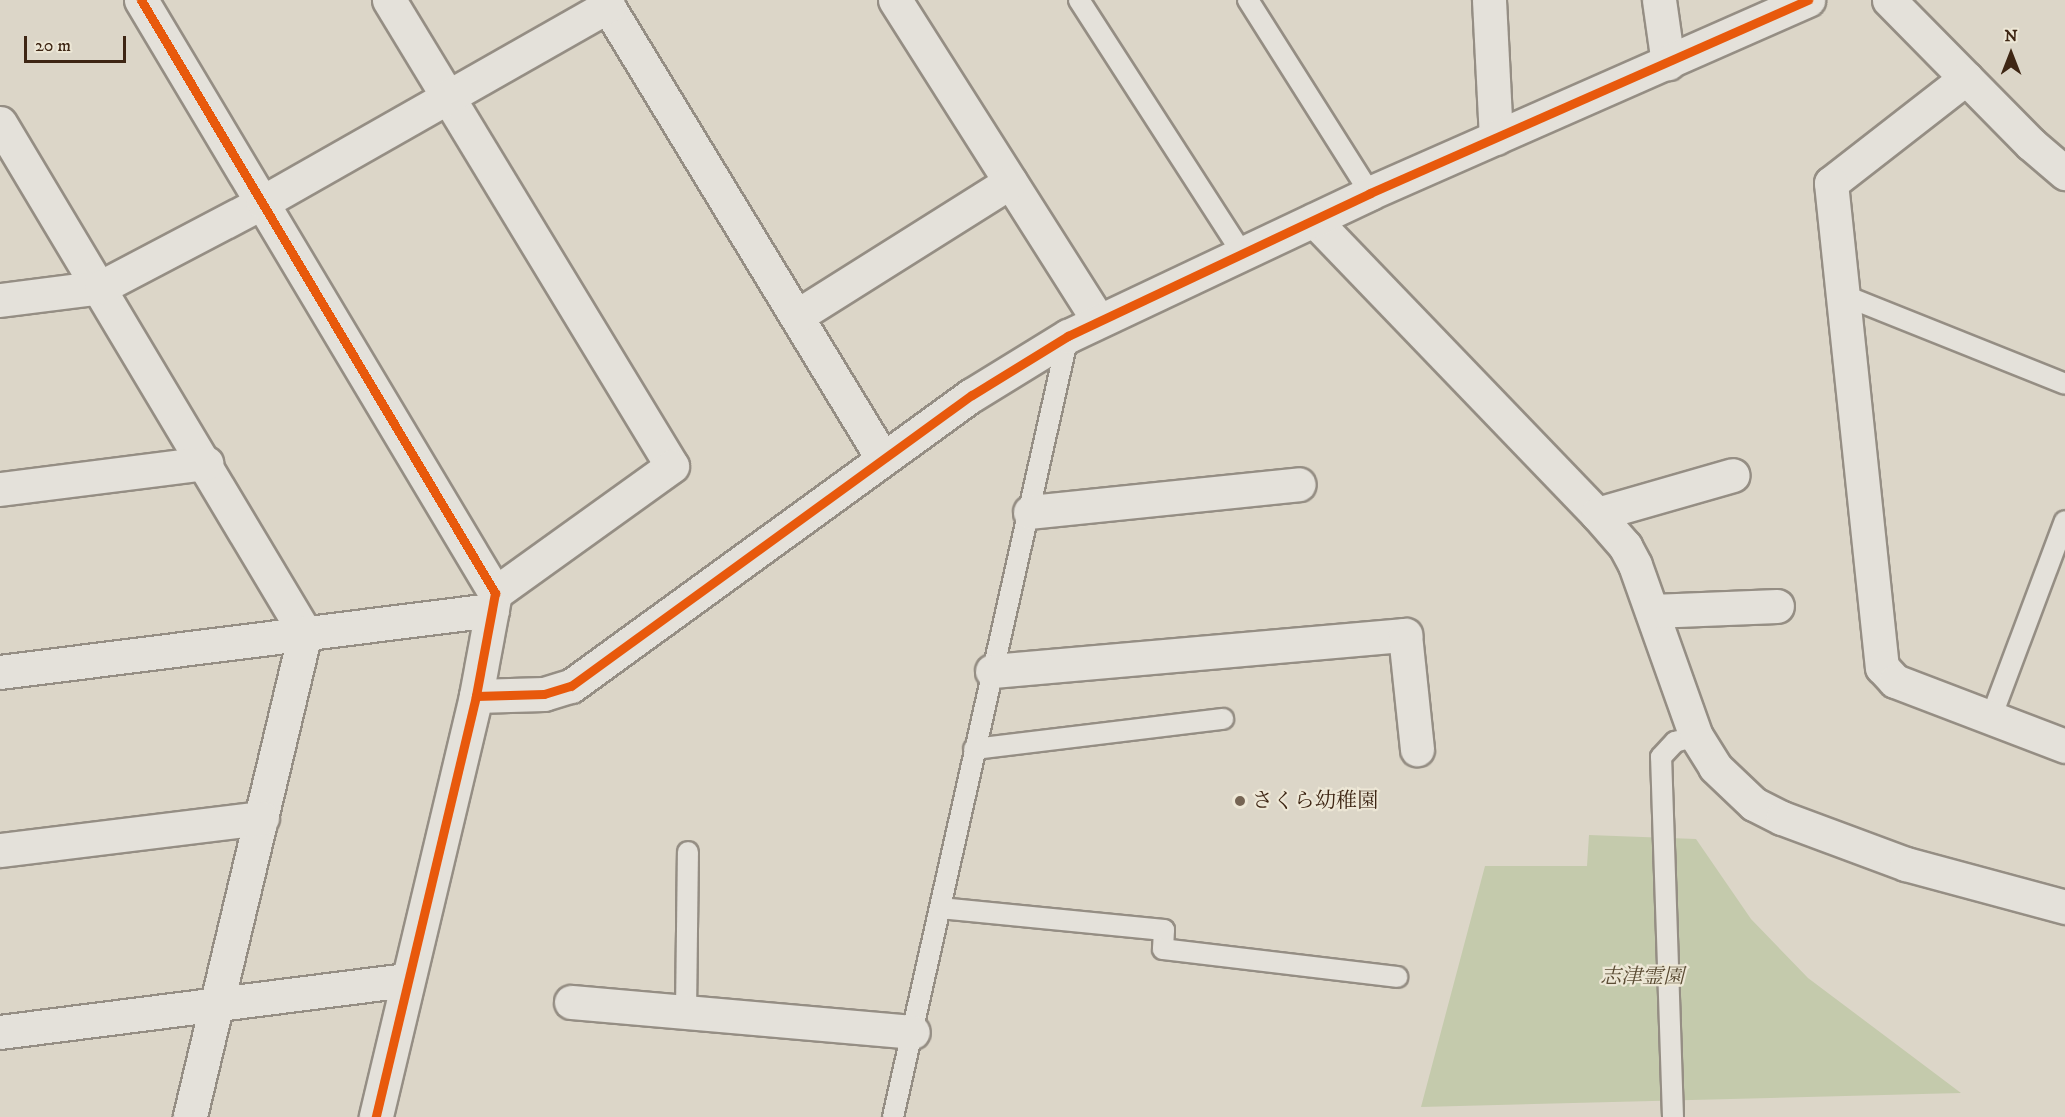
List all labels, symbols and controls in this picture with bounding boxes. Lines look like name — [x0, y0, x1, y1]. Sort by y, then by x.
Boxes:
scale bar — [27, 24, 129, 62]
north arrow — [1981, 24, 2041, 84]
text: N — [2004, 26, 2018, 46]
text: 20 m — [35, 35, 71, 57]
place label: さくら幼稚園 — [1252, 788, 1378, 814]
marker: さくら幼稚園 — [1233, 794, 1247, 808]
park label: 志津霊園 — [1600, 964, 1684, 990]

